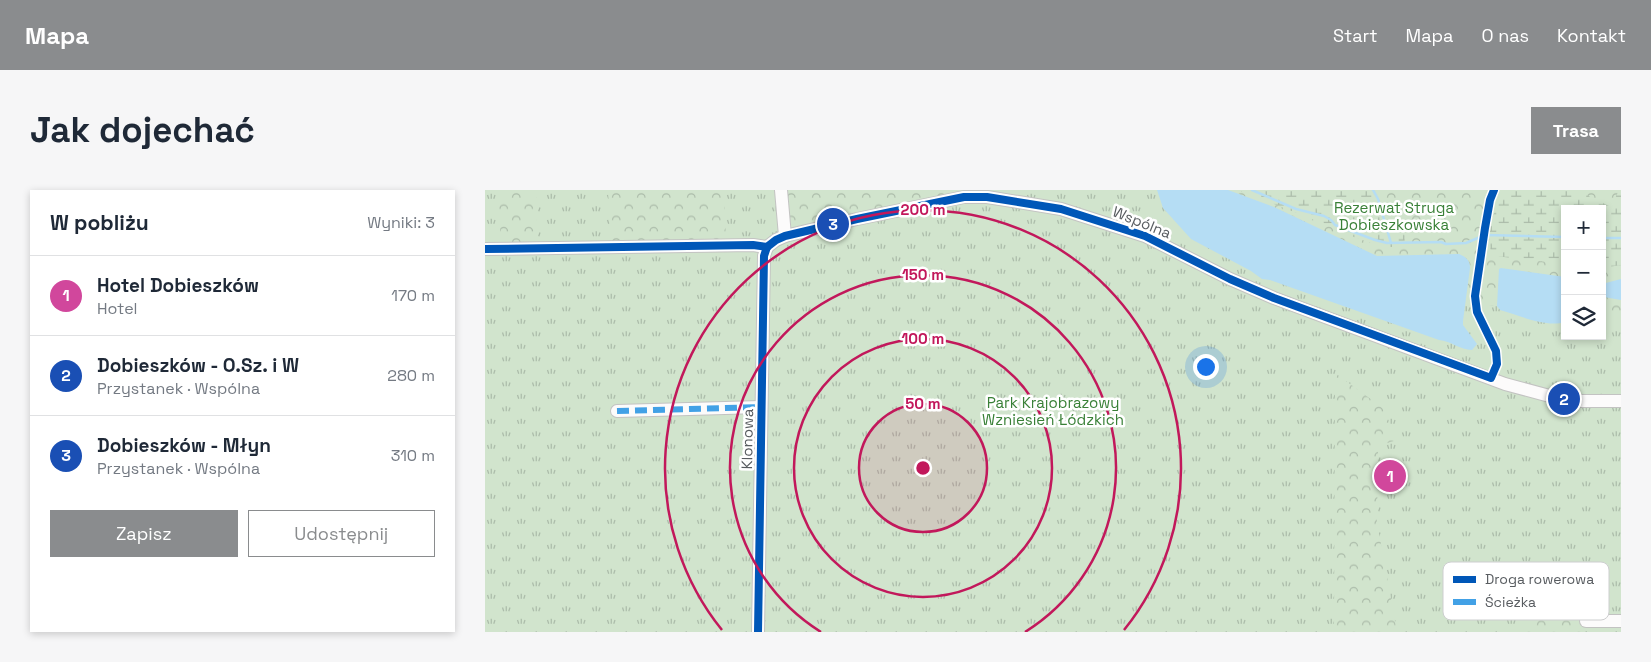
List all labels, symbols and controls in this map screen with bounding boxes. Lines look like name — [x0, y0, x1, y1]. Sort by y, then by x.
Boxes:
text: Mapa — [25, 20, 89, 51]
text: Start — [1333, 24, 1378, 47]
text: Mapa — [1406, 24, 1453, 47]
text: O nas — [1481, 24, 1529, 47]
text: Kontakt — [1557, 24, 1626, 47]
button: Trasa — [1531, 107, 1621, 154]
text: Jak dojechać — [30, 108, 255, 152]
park label: Rezerwat Struga Dobieszkowska — [1334, 198, 1454, 234]
text: 200 m — [901, 200, 945, 219]
street label: Wspólna — [1110, 202, 1174, 242]
pin: 3 — [817, 205, 849, 243]
map controls — [1561, 205, 1606, 340]
button: + — [1561, 205, 1606, 250]
text: W pobliżu — [50, 209, 149, 236]
text: Wyniki: 3 — [367, 212, 435, 233]
button: − — [1561, 250, 1606, 295]
text: 150 m — [902, 265, 944, 284]
text: Hotel Dobieszków — [97, 273, 259, 298]
text: 1 — [62, 285, 70, 306]
text: 170 m — [391, 285, 435, 306]
button: layers — [1561, 295, 1606, 340]
text: Hotel — [97, 298, 138, 319]
text: 100 m — [902, 329, 944, 348]
text: Dobieszków - O.Sz. i W — [97, 353, 299, 378]
your location — [1193, 354, 1219, 380]
text: 2 — [61, 365, 71, 386]
text: 280 m — [387, 365, 435, 386]
text: Przystanek · Wspólna — [97, 378, 260, 399]
pin: 2 — [1548, 380, 1580, 418]
park label: Park Krajobrazowy Wzniesień Łódzkich — [982, 393, 1124, 429]
text: 50 m — [905, 394, 941, 413]
street label: Klonowa — [737, 408, 757, 470]
text: Dobieszków - Młyn — [97, 433, 271, 458]
text: 3 — [61, 445, 71, 466]
text: 310 m — [391, 445, 435, 466]
pin: 1 — [1374, 457, 1406, 495]
text: Przystanek · Wspólna — [97, 458, 260, 479]
centre of rings — [914, 459, 932, 477]
button: Zapisz — [50, 510, 238, 557]
button: Udostępnij — [248, 510, 435, 557]
legend — [1443, 562, 1609, 620]
text: Droga rowerowa — [1485, 570, 1594, 588]
text: Ścieżka — [1485, 593, 1536, 611]

